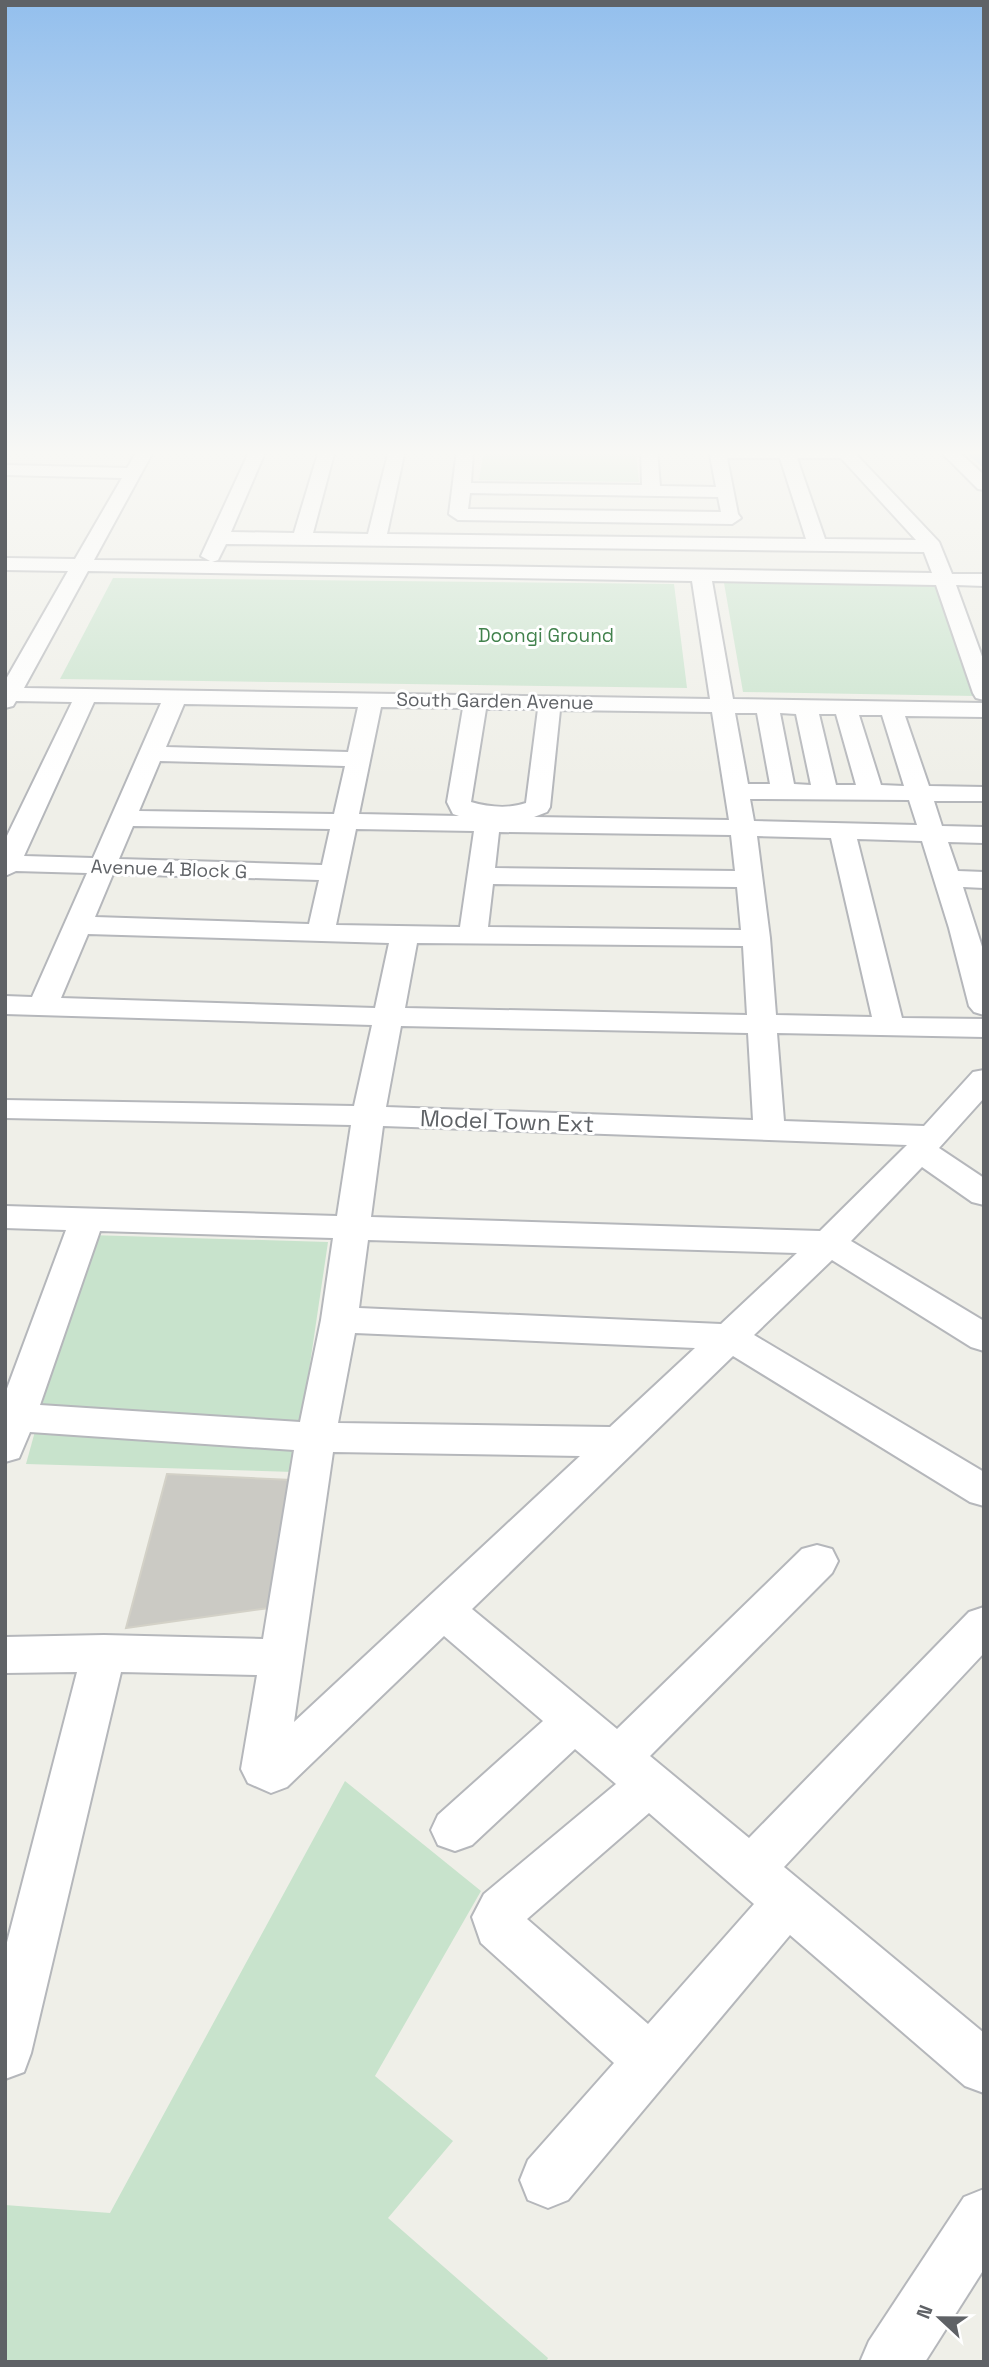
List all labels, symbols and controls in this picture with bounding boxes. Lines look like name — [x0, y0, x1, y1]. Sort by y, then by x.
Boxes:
park label: Doongi Ground — [478, 623, 614, 648]
street label: South Garden Avenue — [396, 687, 594, 715]
street label: Avenue 4 Block G — [90, 854, 248, 884]
street label: Model Town Ext — [419, 1103, 595, 1139]
north arrow — [905, 2283, 975, 2353]
text: N — [911, 2301, 939, 2322]

